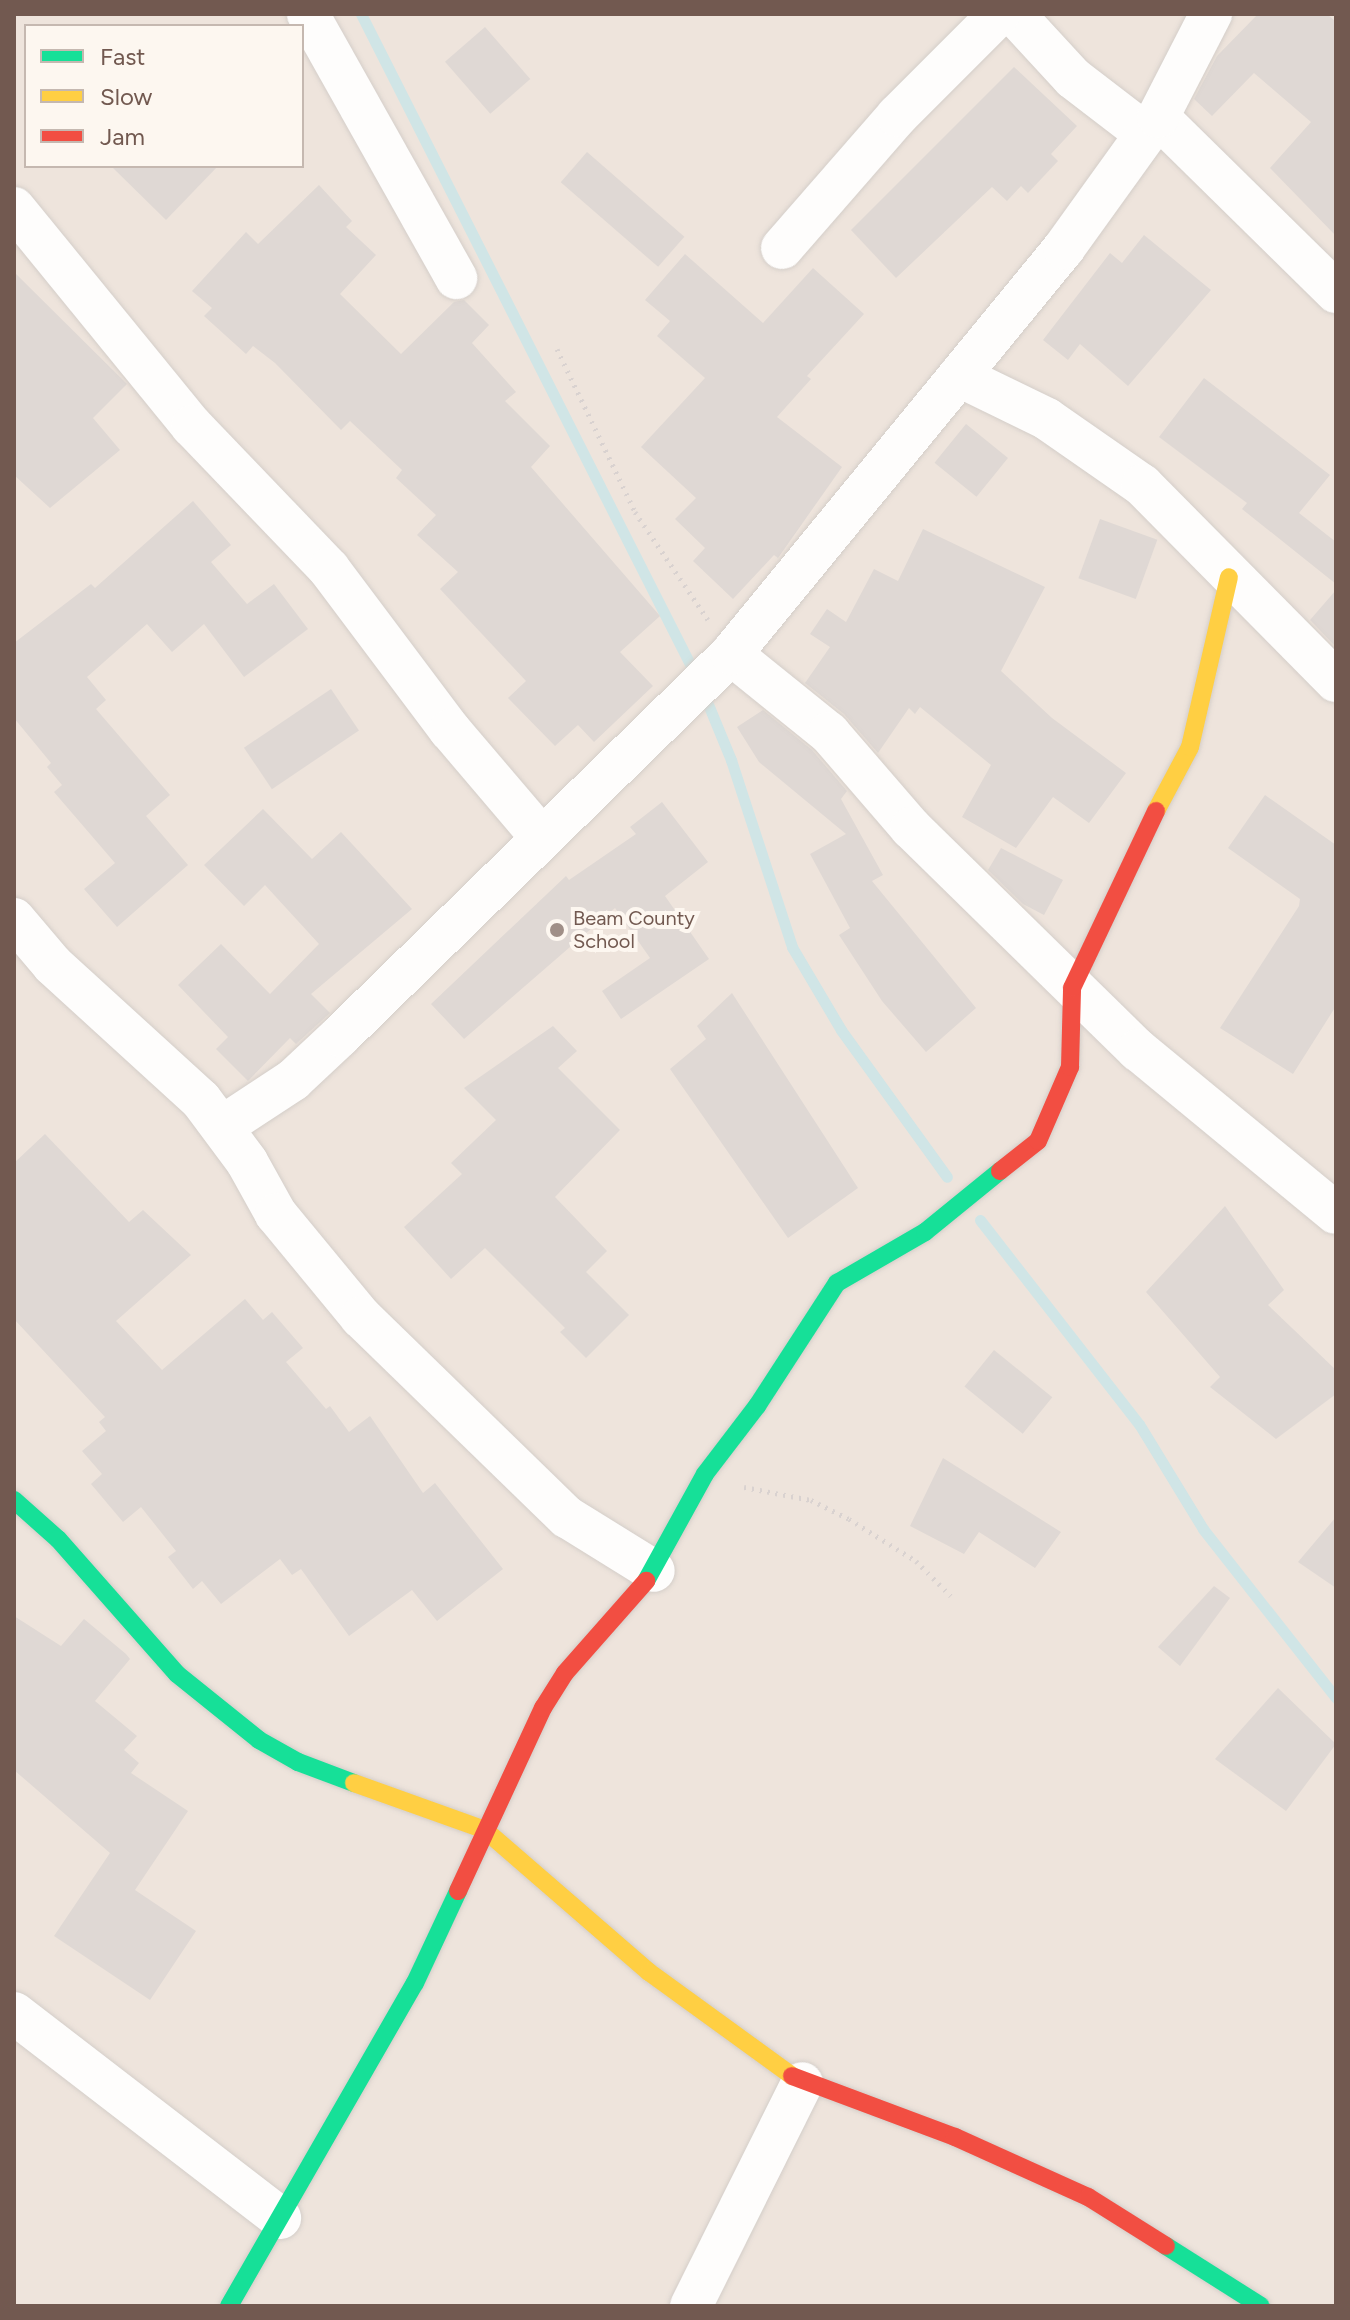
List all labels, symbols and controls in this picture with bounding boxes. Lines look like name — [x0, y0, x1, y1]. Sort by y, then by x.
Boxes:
legend — [24, 24, 304, 168]
text: Fast — [100, 42, 145, 71]
text: Slow — [100, 82, 152, 111]
text: Jam — [100, 122, 145, 151]
place label: Beam County School — [573, 906, 695, 953]
marker: Beam County School — [548, 921, 566, 939]

